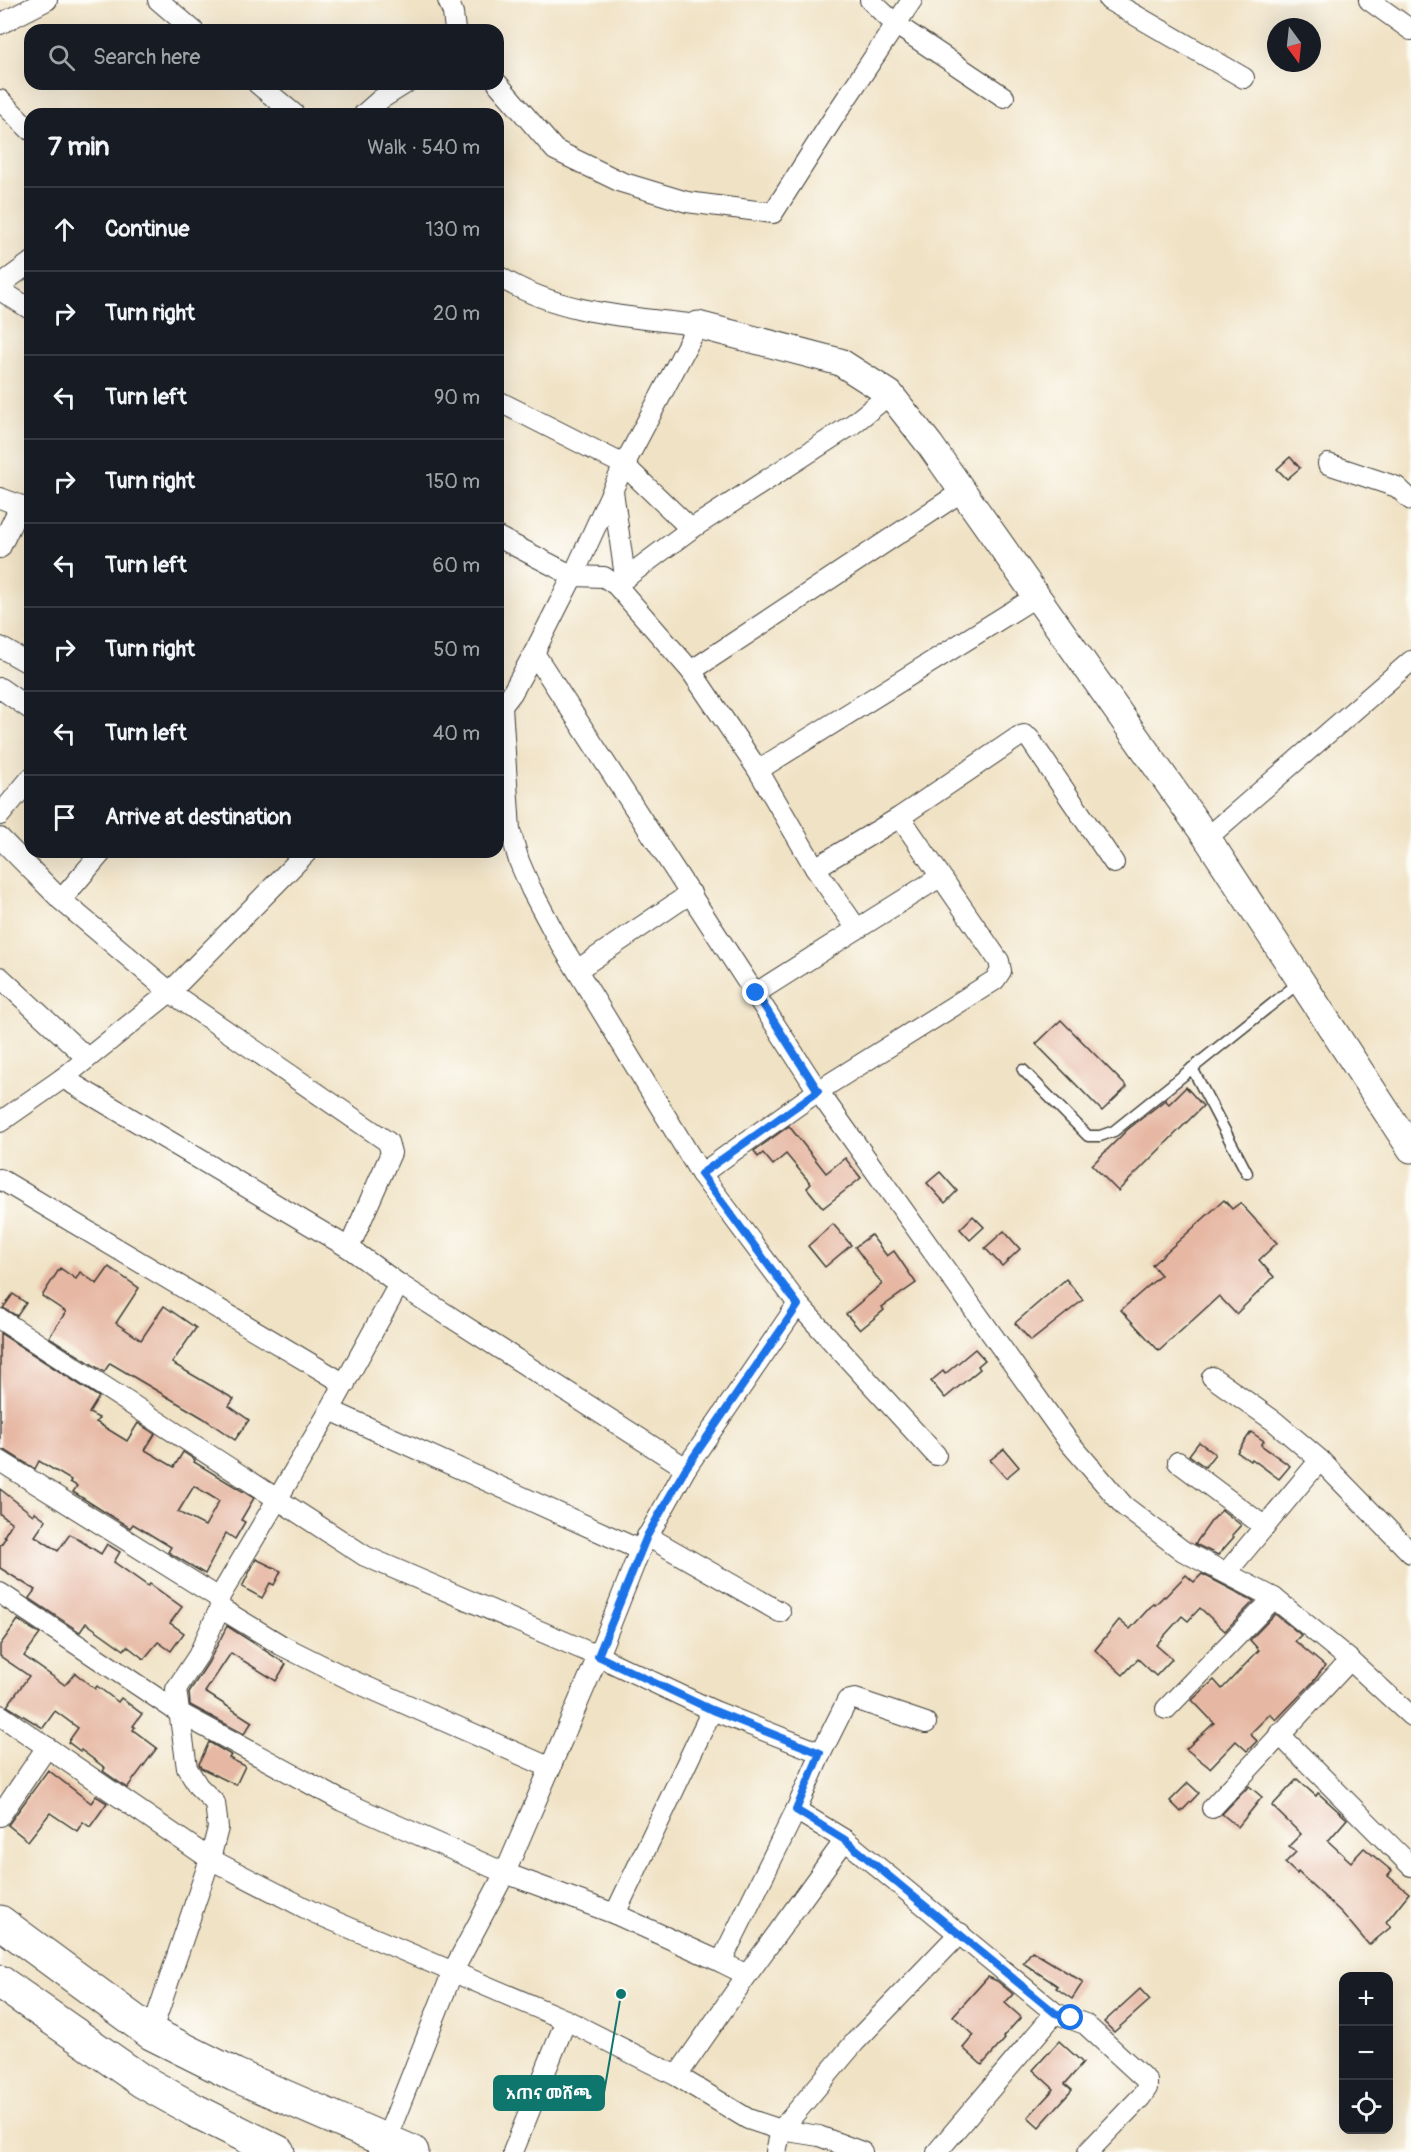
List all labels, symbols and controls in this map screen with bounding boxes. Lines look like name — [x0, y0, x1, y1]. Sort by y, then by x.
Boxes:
north arrow — [1267, 18, 1321, 72]
search box — [24, 24, 504, 90]
icon: search — [45, 41, 78, 74]
text: Search here — [93, 43, 200, 71]
text: 7 min — [48, 131, 110, 163]
text: Walk · 540 m — [367, 135, 480, 160]
icon: ahead — [48, 213, 81, 246]
text: Continue — [105, 215, 189, 243]
text: 130 m — [425, 217, 480, 242]
icon: right — [48, 297, 81, 330]
text: Turn right — [105, 299, 195, 327]
text: 20 m — [433, 301, 480, 326]
icon: left — [48, 381, 81, 414]
text: Turn left — [105, 383, 187, 411]
text: 90 m — [434, 385, 480, 410]
icon: right — [48, 465, 81, 498]
text: Turn right — [105, 467, 195, 495]
text: 150 m — [426, 469, 480, 494]
icon: left — [48, 549, 81, 582]
text: Turn left — [105, 551, 187, 579]
text: 60 m — [433, 553, 480, 578]
icon: right — [48, 633, 81, 666]
text: Turn right — [105, 635, 195, 663]
text: 50 m — [433, 637, 480, 662]
icon: left — [48, 717, 81, 750]
text: Turn left — [105, 719, 187, 747]
text: 40 m — [433, 721, 480, 746]
icon: arrive — [48, 801, 81, 834]
text: Arrive at destination — [105, 803, 291, 831]
route end — [742, 979, 768, 1005]
map controls — [1339, 1972, 1393, 2134]
button: + — [1339, 1972, 1393, 2026]
route start — [1057, 2004, 1083, 2030]
button: − — [1339, 2026, 1393, 2080]
callout: አጠና መሸጫ — [494, 2076, 604, 2110]
button: locate — [1339, 2080, 1393, 2134]
text: አጠና መሸጫ — [506, 2084, 592, 2104]

